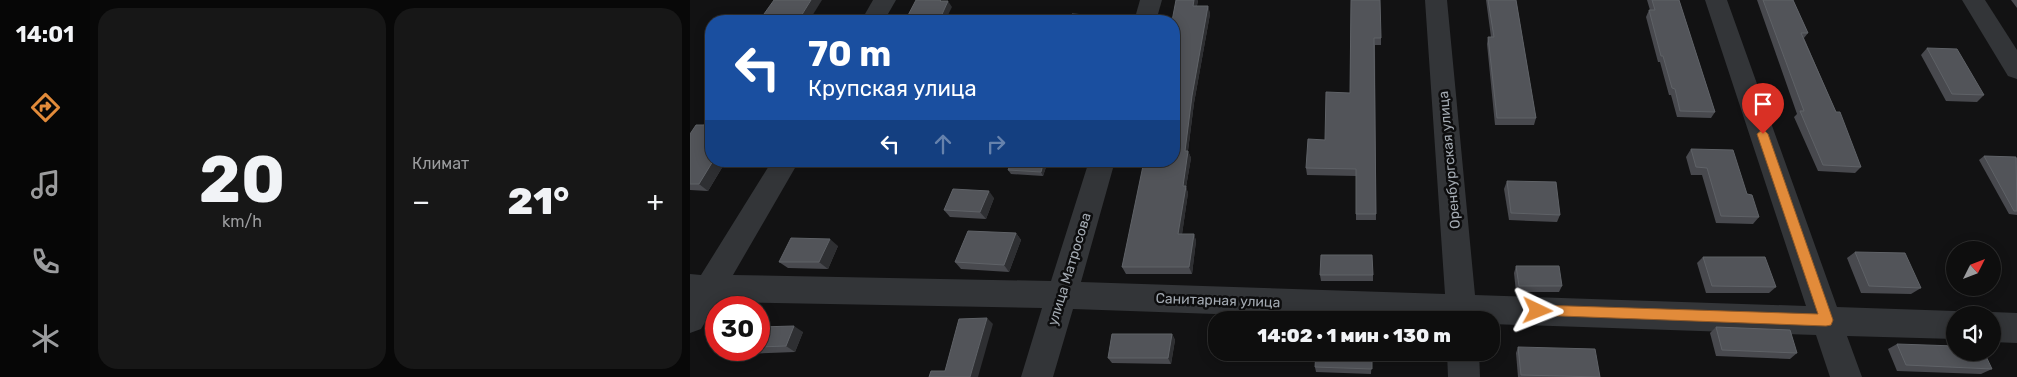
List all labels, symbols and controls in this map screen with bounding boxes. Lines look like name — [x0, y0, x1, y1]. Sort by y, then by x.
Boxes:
text: 14:01 — [16, 21, 74, 48]
text: 70 m — [808, 33, 891, 75]
icon: left — [725, 35, 790, 100]
text: Крупская улица — [808, 75, 977, 102]
pin — [1742, 83, 1784, 134]
icon: directions — [28, 90, 63, 125]
street label: Оренбургская улица — [1435, 90, 1464, 230]
icon: arrive — [1749, 90, 1777, 118]
icon: left — [876, 130, 904, 158]
icon: ahead — [929, 130, 957, 158]
icon: right — [982, 130, 1010, 158]
text: 20 — [199, 141, 285, 218]
text: Климат — [412, 154, 469, 173]
icon: music — [28, 167, 63, 202]
text: 21° — [508, 178, 569, 224]
text: − — [412, 185, 430, 218]
text: + — [647, 185, 664, 218]
street label: улица Матросова — [1044, 211, 1095, 328]
text: km/h — [222, 212, 262, 231]
north arrow — [1946, 241, 2001, 296]
map controls — [1946, 241, 2001, 361]
icon: phone — [28, 244, 63, 279]
position arrow — [1511, 284, 1563, 336]
street label: Санитарная улица — [1155, 290, 1281, 311]
speed limit sign: 30 — [705, 296, 770, 361]
button: sound — [1946, 306, 2001, 361]
icon: climate — [28, 321, 63, 356]
text: 14:02 · 1 мин · 130 m — [1257, 324, 1451, 347]

